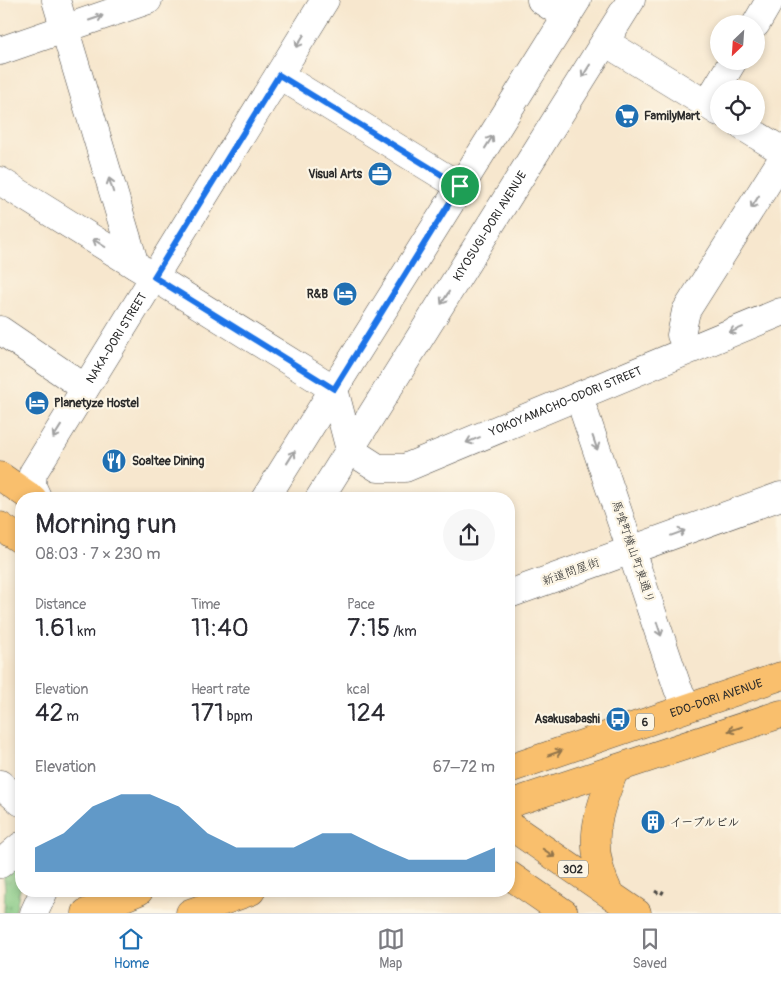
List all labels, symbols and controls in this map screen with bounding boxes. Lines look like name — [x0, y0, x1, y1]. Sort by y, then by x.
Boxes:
one-way arrow — [87, 13, 103, 22]
north arrow — [710, 15, 765, 70]
map controls — [710, 15, 765, 135]
one-way arrow — [294, 34, 304, 48]
one-way arrow — [581, 64, 592, 78]
button: locate — [710, 80, 765, 135]
supermarket icon: FamilyMart — [614, 103, 640, 129]
place label: FamilyMart — [644, 109, 701, 124]
one-way arrow — [484, 135, 494, 149]
office icon: Visual Arts — [367, 161, 393, 187]
pin — [439, 165, 481, 207]
place label: Visual Arts — [308, 167, 363, 182]
street label: KIYOSUGI-DORI AVENUE — [450, 168, 530, 284]
icon: arrive — [446, 172, 474, 200]
one-way arrow — [106, 177, 116, 193]
one-way arrow — [750, 195, 760, 209]
one-way arrow — [93, 238, 107, 248]
hotel icon: R&B — [332, 281, 358, 307]
place label: R&B — [307, 287, 328, 302]
street label: NAKA-DORI STREET — [83, 290, 150, 386]
one-way arrow — [439, 290, 449, 304]
one-way arrow — [729, 326, 744, 335]
street label: YOKOYAMACHO-ODORI STREET — [486, 363, 644, 440]
hotel icon: Planetyze Hostel — [24, 390, 50, 416]
place label: Planetyze Hostel — [54, 396, 139, 411]
one-way arrow — [52, 425, 62, 439]
one-way arrow — [591, 435, 600, 450]
one-way arrow — [466, 436, 481, 446]
restaurant icon: Soaltee Dining — [101, 448, 127, 474]
one-way arrow — [286, 451, 296, 465]
place label: Soaltee Dining — [132, 454, 204, 469]
street label: 馬喰町横山町東通り — [608, 498, 658, 606]
text: Morning run — [35, 507, 177, 542]
button: share — [443, 509, 495, 561]
one-way arrow — [670, 528, 686, 537]
text: 08:03 · 7 × 230 m — [35, 544, 160, 564]
street label: 新道問屋街 — [540, 555, 602, 589]
text: Distance — [35, 596, 86, 613]
text: Time — [191, 596, 220, 613]
text: Pace — [347, 596, 375, 613]
text: 1.61 — [35, 613, 75, 644]
text: 11:40 — [191, 613, 249, 644]
text: 7:15 — [347, 613, 390, 644]
one-way arrow — [654, 621, 664, 637]
text: km — [75, 623, 96, 640]
text: /km — [390, 623, 417, 640]
street label: EDO-DORI AVENUE — [668, 675, 764, 721]
text: Elevation — [35, 681, 88, 698]
text: Heart rate — [191, 681, 250, 698]
text: kcal — [347, 681, 370, 698]
text: 42 — [35, 698, 63, 729]
text: 171 — [191, 698, 224, 729]
text: 124 — [347, 698, 385, 729]
bus stop icon: Asakusabashi — [605, 706, 631, 732]
text: m — [63, 708, 79, 725]
text: bpm — [224, 708, 253, 725]
place label: Asakusabashi — [535, 712, 600, 727]
road number: 6 — [636, 714, 654, 730]
one-way arrow — [727, 725, 743, 735]
one-way arrow — [547, 748, 562, 757]
text: Elevation — [35, 757, 96, 777]
text: 67–72 m — [433, 757, 495, 777]
building icon: イーブルビル — [640, 809, 666, 835]
place label: イーブルビル — [670, 815, 740, 830]
one-way arrow — [542, 847, 556, 858]
road number: 302 — [558, 861, 588, 878]
tab: Home — [114, 925, 149, 972]
tab: Map — [377, 925, 405, 972]
tab: Saved — [632, 925, 667, 972]

